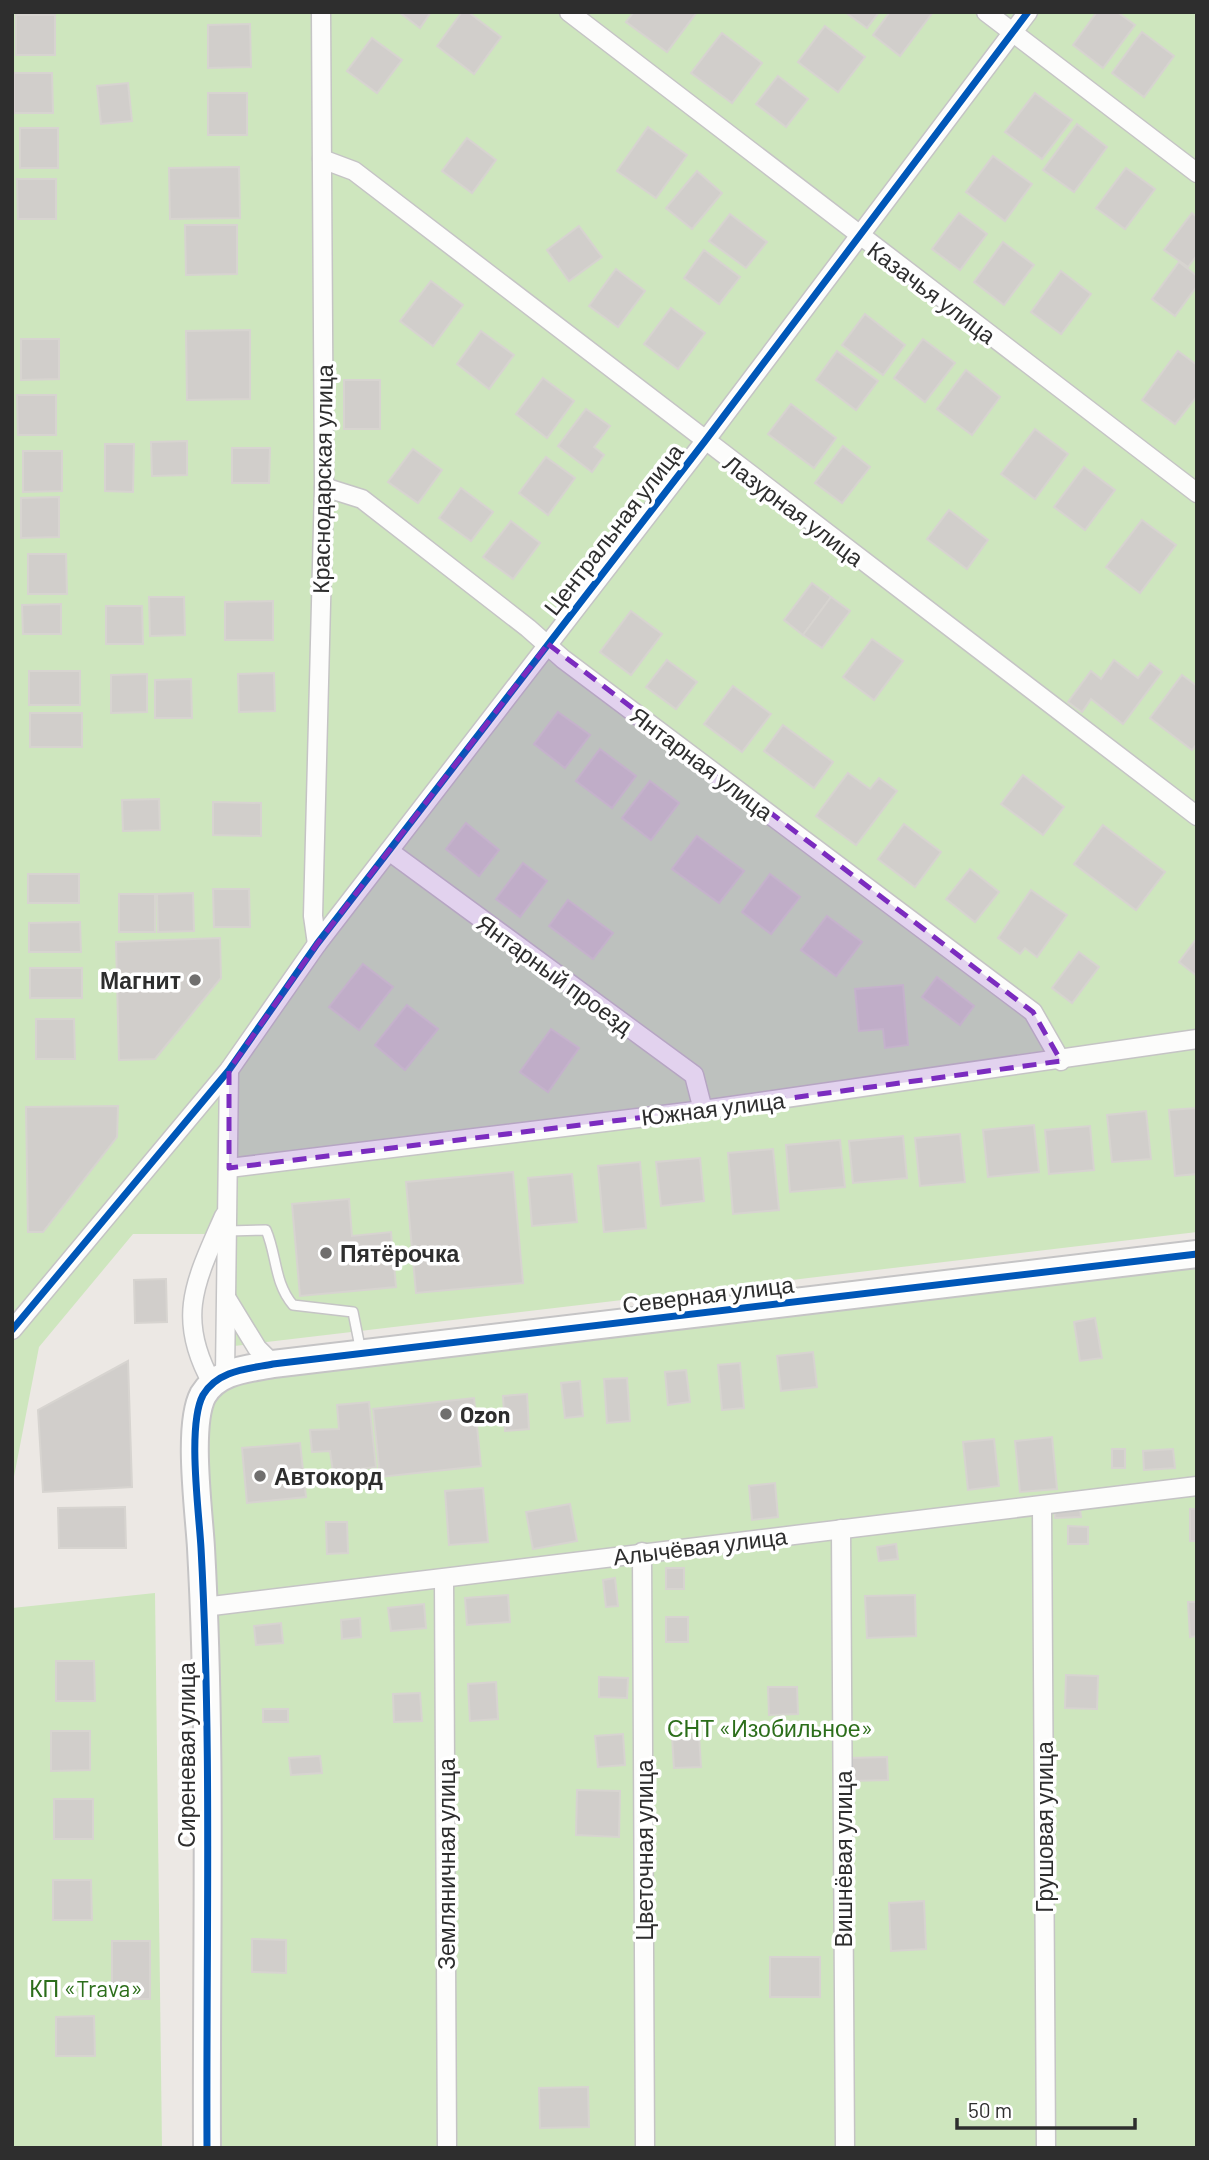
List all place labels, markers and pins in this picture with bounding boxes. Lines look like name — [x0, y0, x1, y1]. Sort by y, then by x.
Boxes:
place label: Магнит — [100, 966, 181, 994]
marker: Магнит — [187, 972, 203, 988]
place label: Пятёрочка — [340, 1239, 459, 1267]
marker: Пятёрочка — [318, 1245, 334, 1261]
place label: Ozon — [460, 1400, 510, 1428]
marker: Ozon — [438, 1406, 454, 1422]
place label: Автокорд — [274, 1462, 383, 1490]
marker: Автокорд — [252, 1468, 268, 1484]

